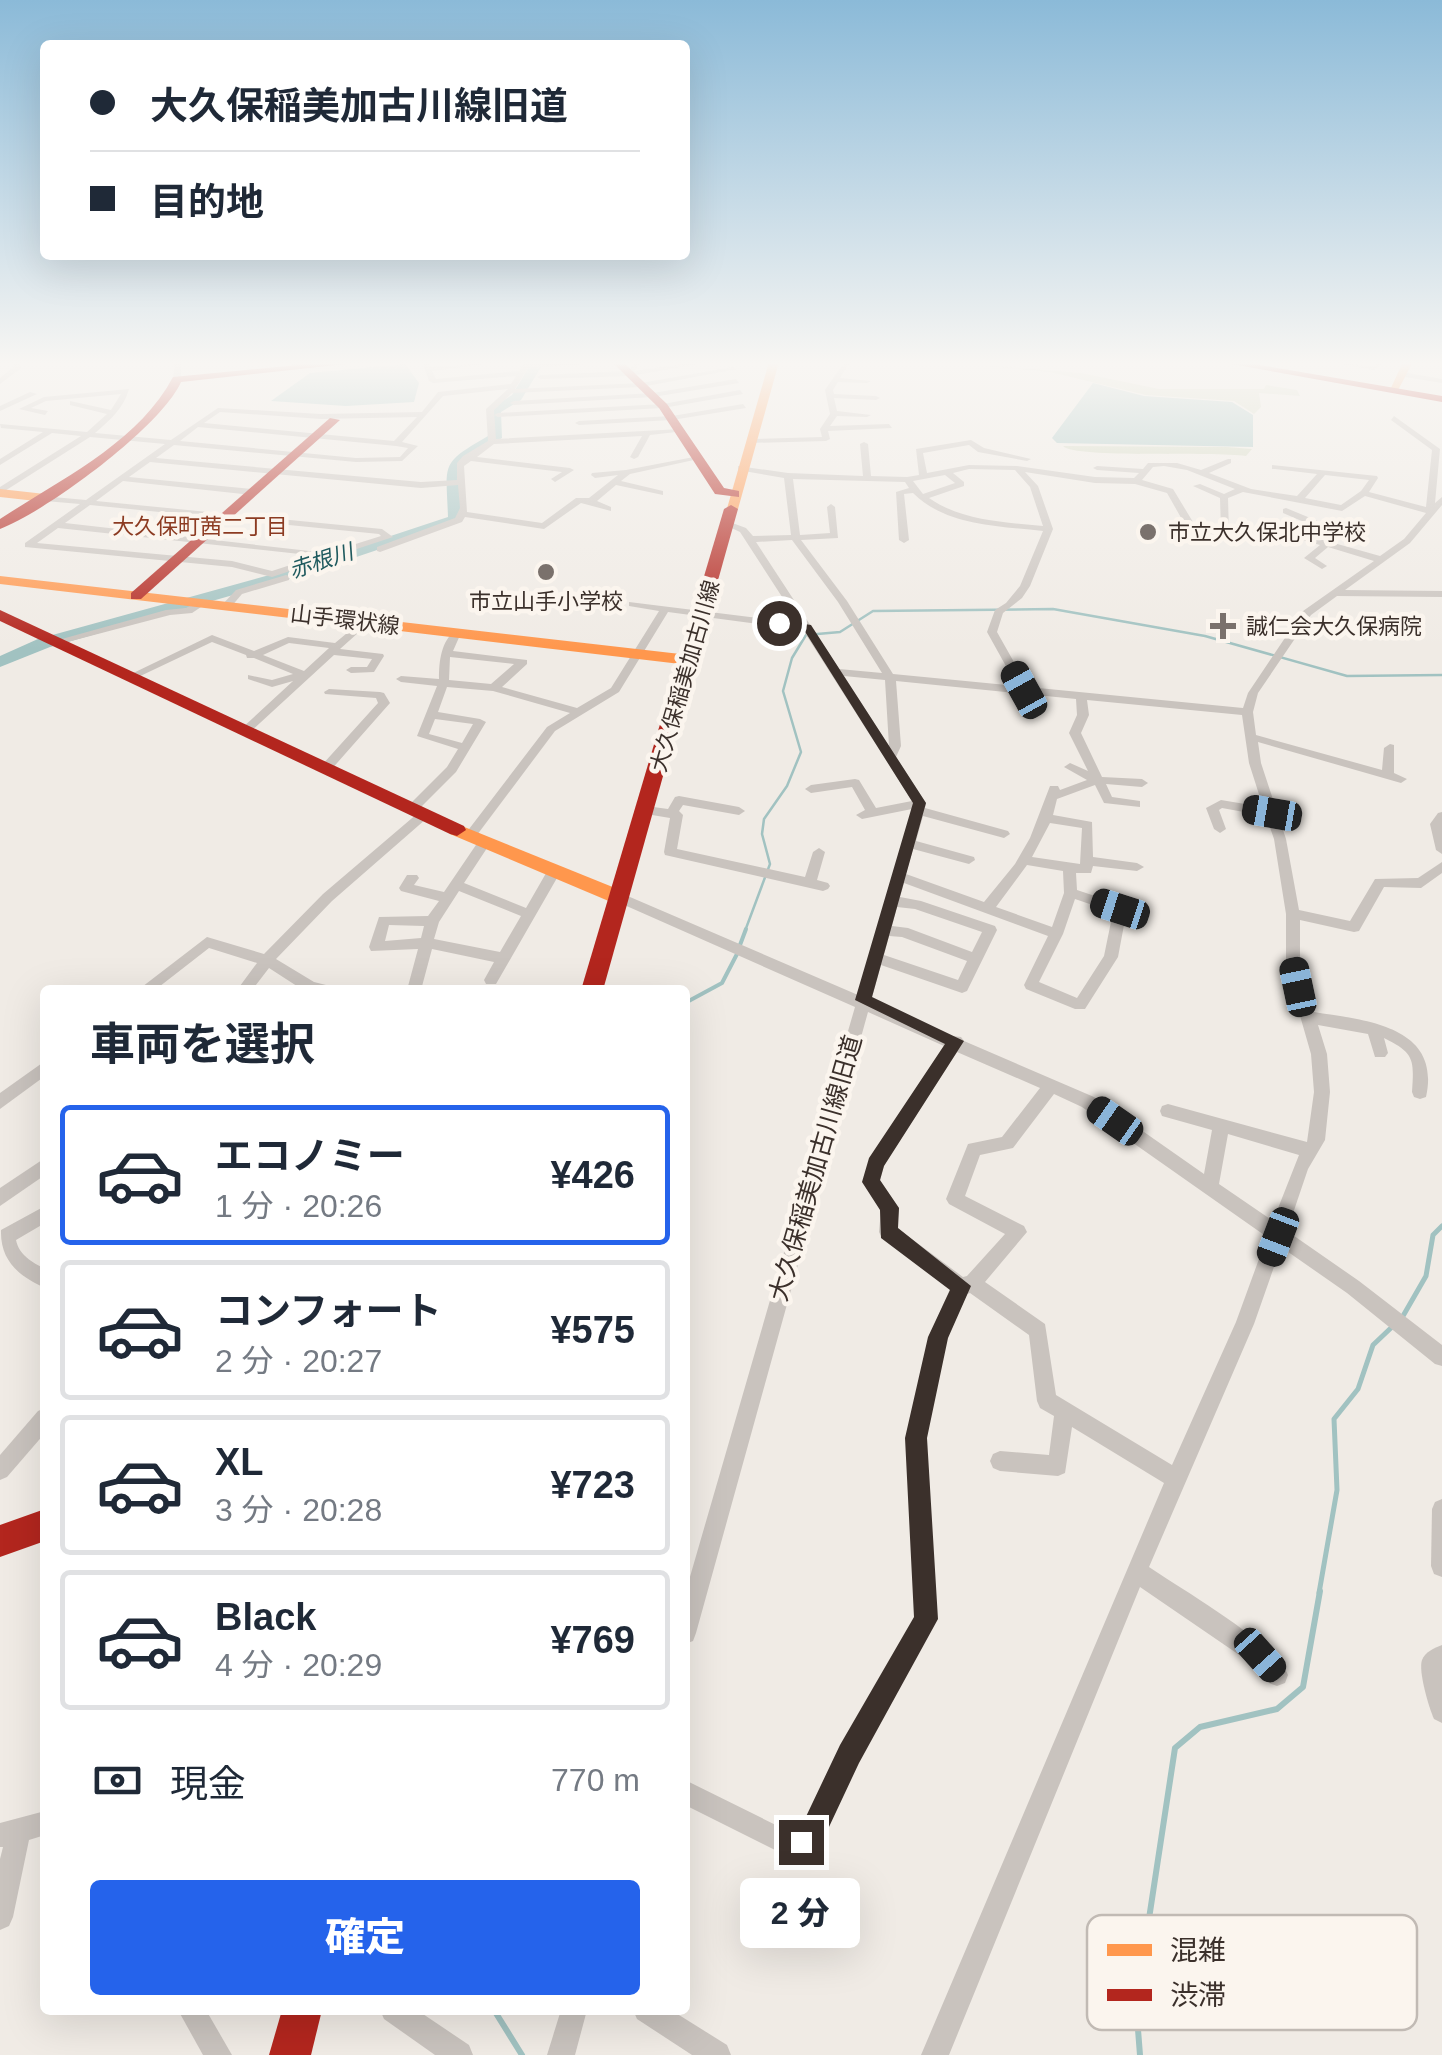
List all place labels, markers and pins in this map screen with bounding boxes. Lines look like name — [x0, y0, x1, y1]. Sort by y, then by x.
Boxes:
place label: 市立大久保北中学校 — [1168, 520, 1366, 545]
marker: 市立大久保北中学校 — [1137, 521, 1159, 543]
marker: 市立山手小学校 — [535, 561, 557, 583]
place label: 市立山手小学校 — [469, 589, 623, 614]
marker: 誠仁会大久保病院 — [1210, 613, 1236, 639]
place label: 誠仁会大久保病院 — [1246, 614, 1422, 639]

